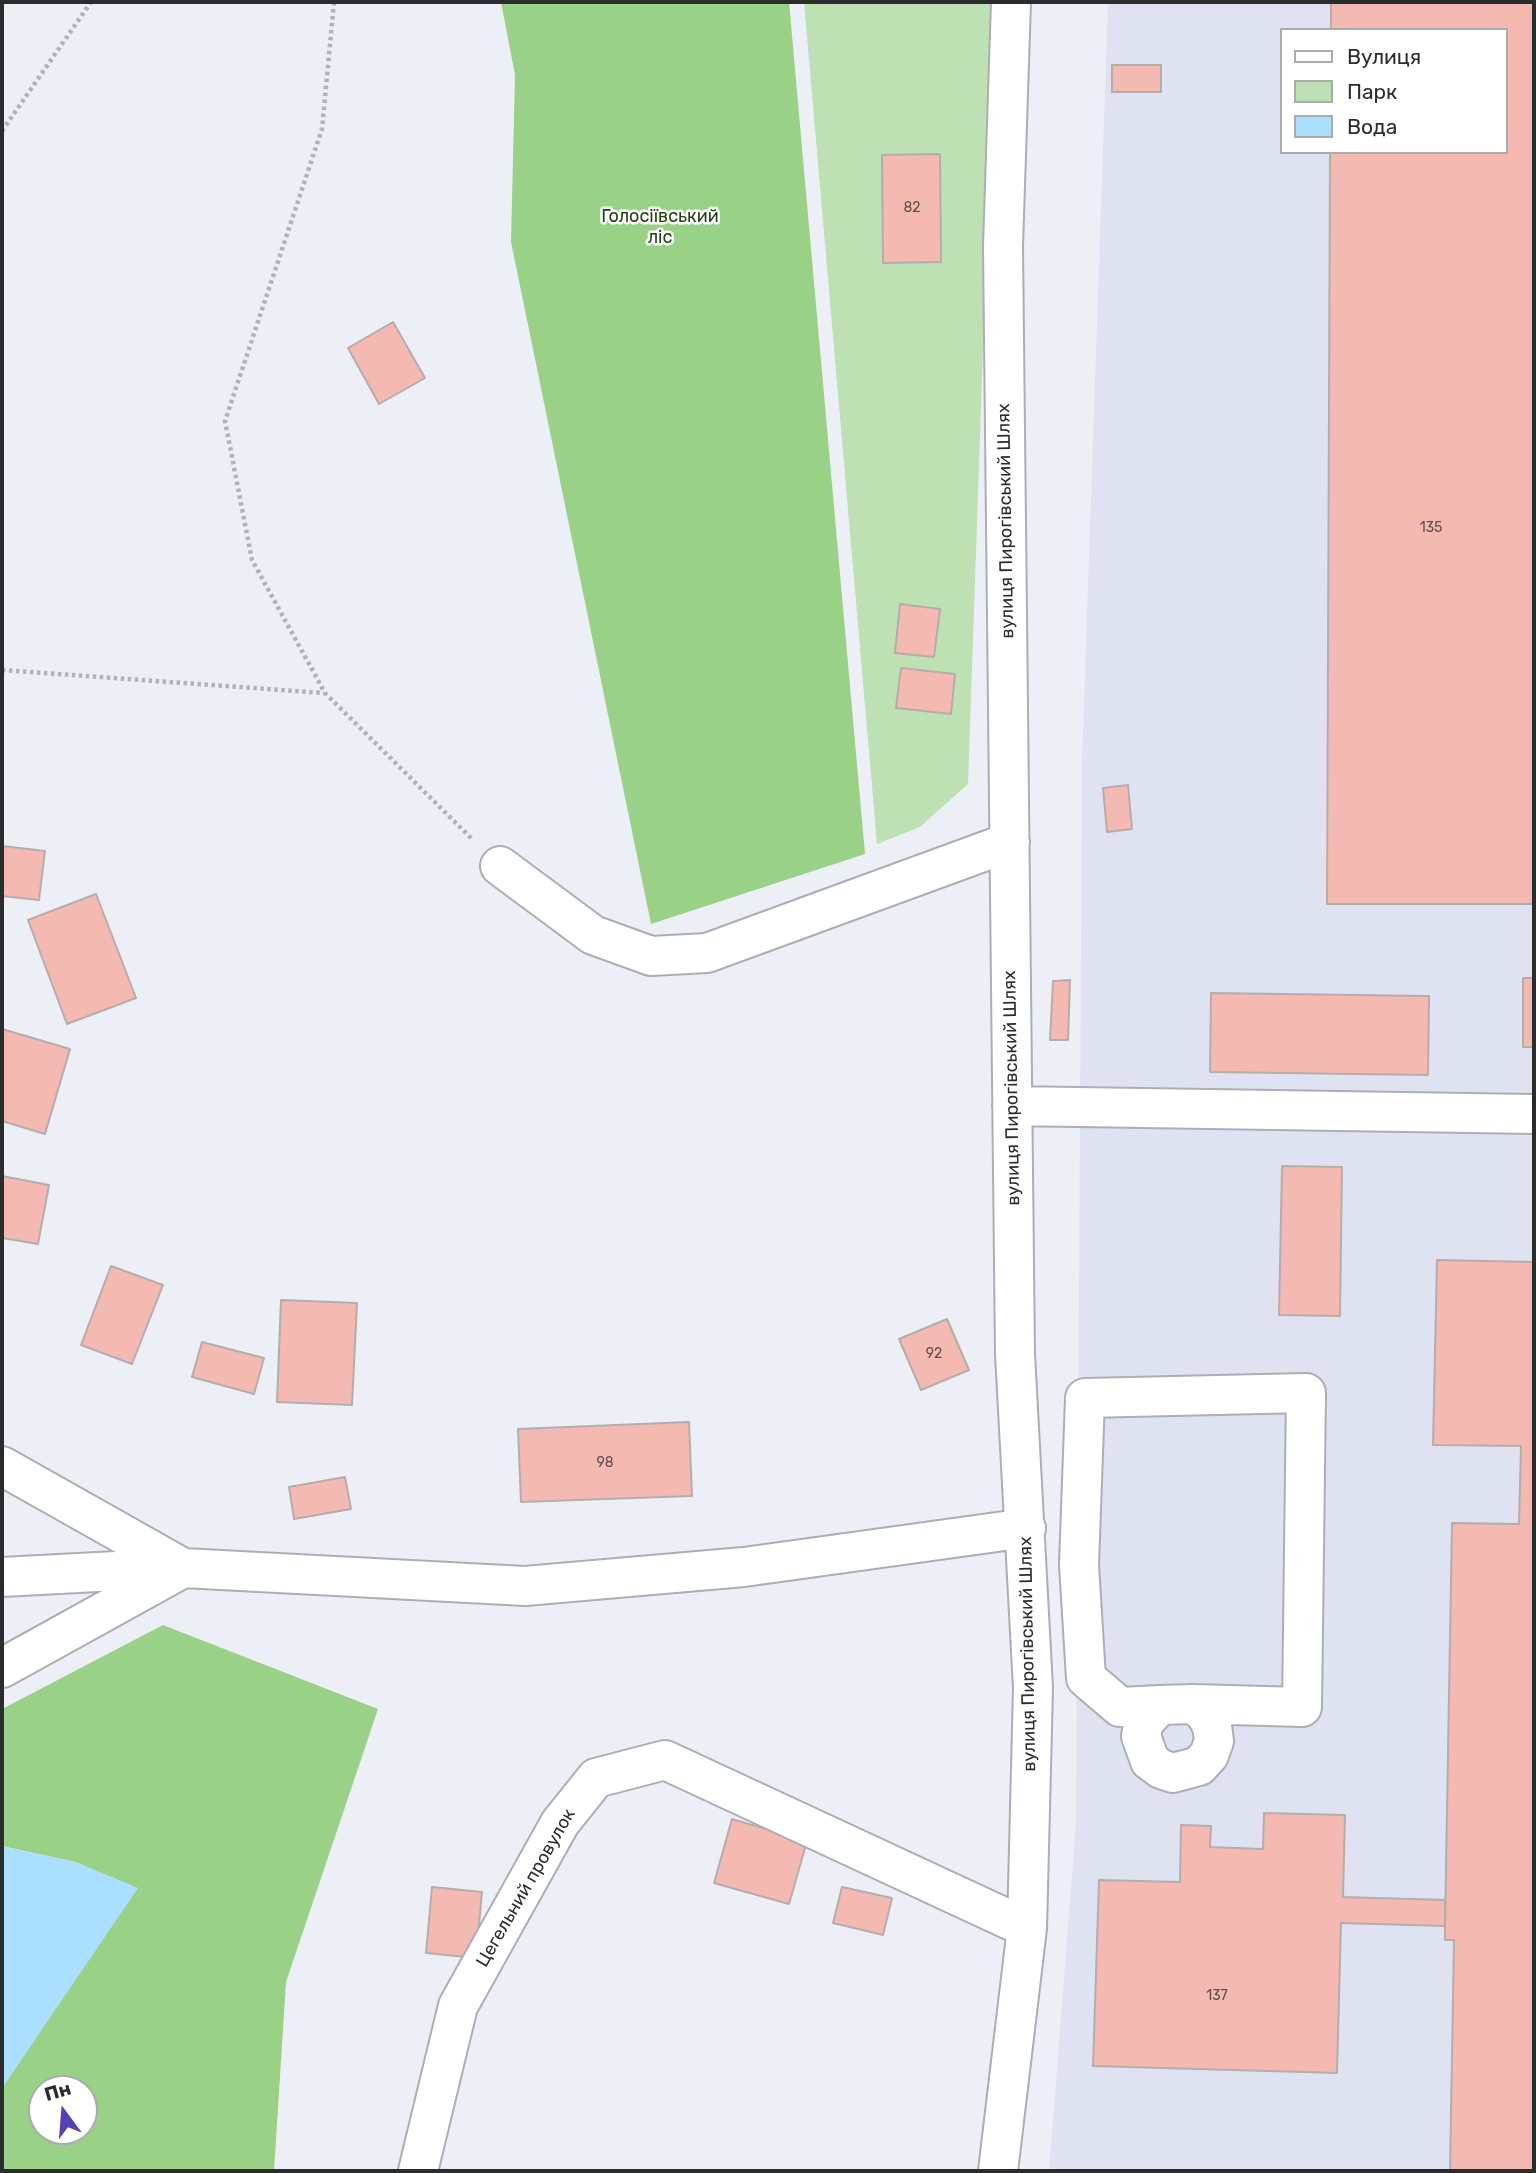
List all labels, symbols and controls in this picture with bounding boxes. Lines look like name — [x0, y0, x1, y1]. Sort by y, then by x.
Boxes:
legend — [1280, 28, 1508, 154]
text: Вулиця — [1347, 44, 1421, 69]
text: Парк — [1347, 79, 1397, 104]
text: Вода — [1347, 114, 1397, 139]
house number: 82 — [903, 200, 921, 216]
park label: Голосіївський ліс — [601, 206, 719, 248]
street label: вулиця Пирогівський Шлях — [993, 403, 1019, 639]
house number: 135 — [1420, 520, 1442, 536]
street label: вулиця Пирогівський Шлях — [999, 970, 1025, 1206]
house number: 92 — [926, 1346, 942, 1362]
house number: 98 — [596, 1455, 614, 1471]
street label: вулиця Пирогівський Шлях — [1015, 1536, 1041, 1772]
street label: Цегельний провулок — [472, 1805, 580, 1971]
house number: 137 — [1206, 1988, 1228, 2004]
north arrow — [28, 2075, 98, 2145]
text: Пн — [42, 2077, 73, 2106]

